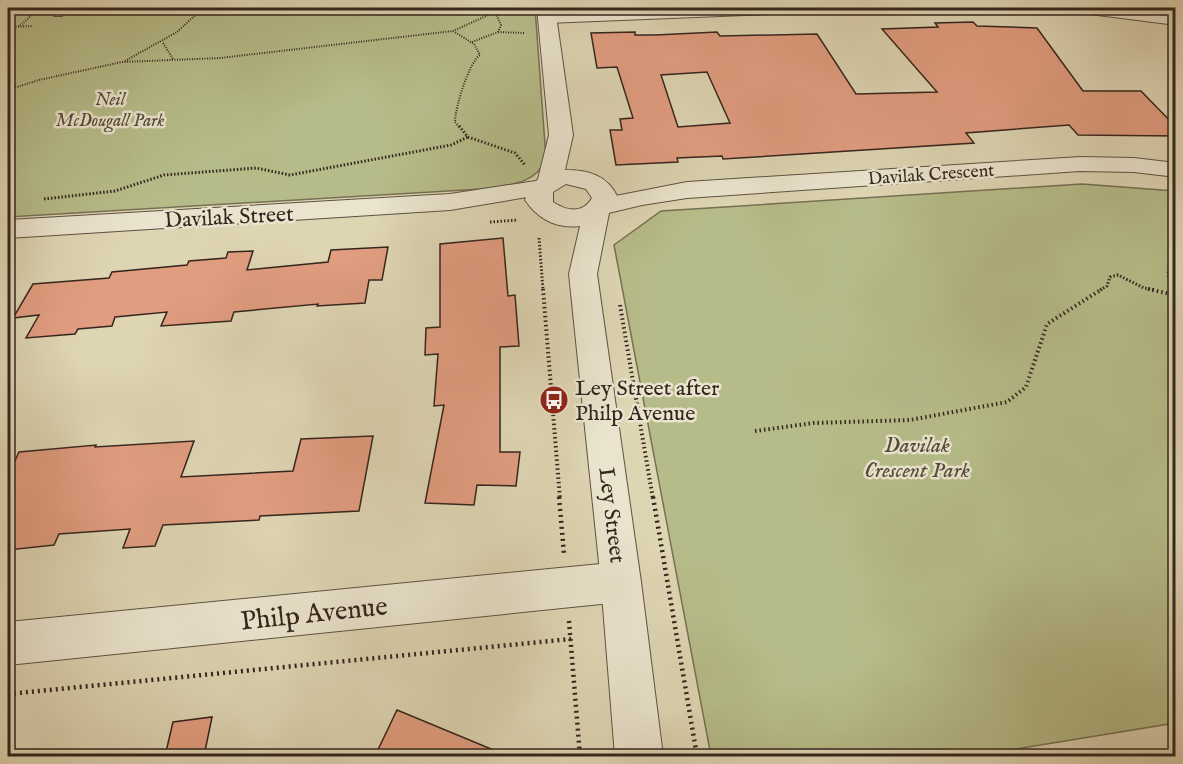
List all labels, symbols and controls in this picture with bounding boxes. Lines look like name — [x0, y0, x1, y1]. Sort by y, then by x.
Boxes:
park label: Neil McDougall Park — [56, 89, 164, 133]
street label: Davilak Crescent — [867, 160, 995, 191]
street label: Davilak Street — [164, 201, 295, 235]
place label: Ley Street after Philp Avenue — [575, 375, 719, 428]
bus stop icon: Ley Street after Philp Avenue — [538, 384, 570, 416]
park label: Davilak Crescent Park — [864, 432, 970, 485]
street label: Ley Street — [591, 466, 631, 565]
street label: Philp Avenue — [239, 590, 389, 640]

